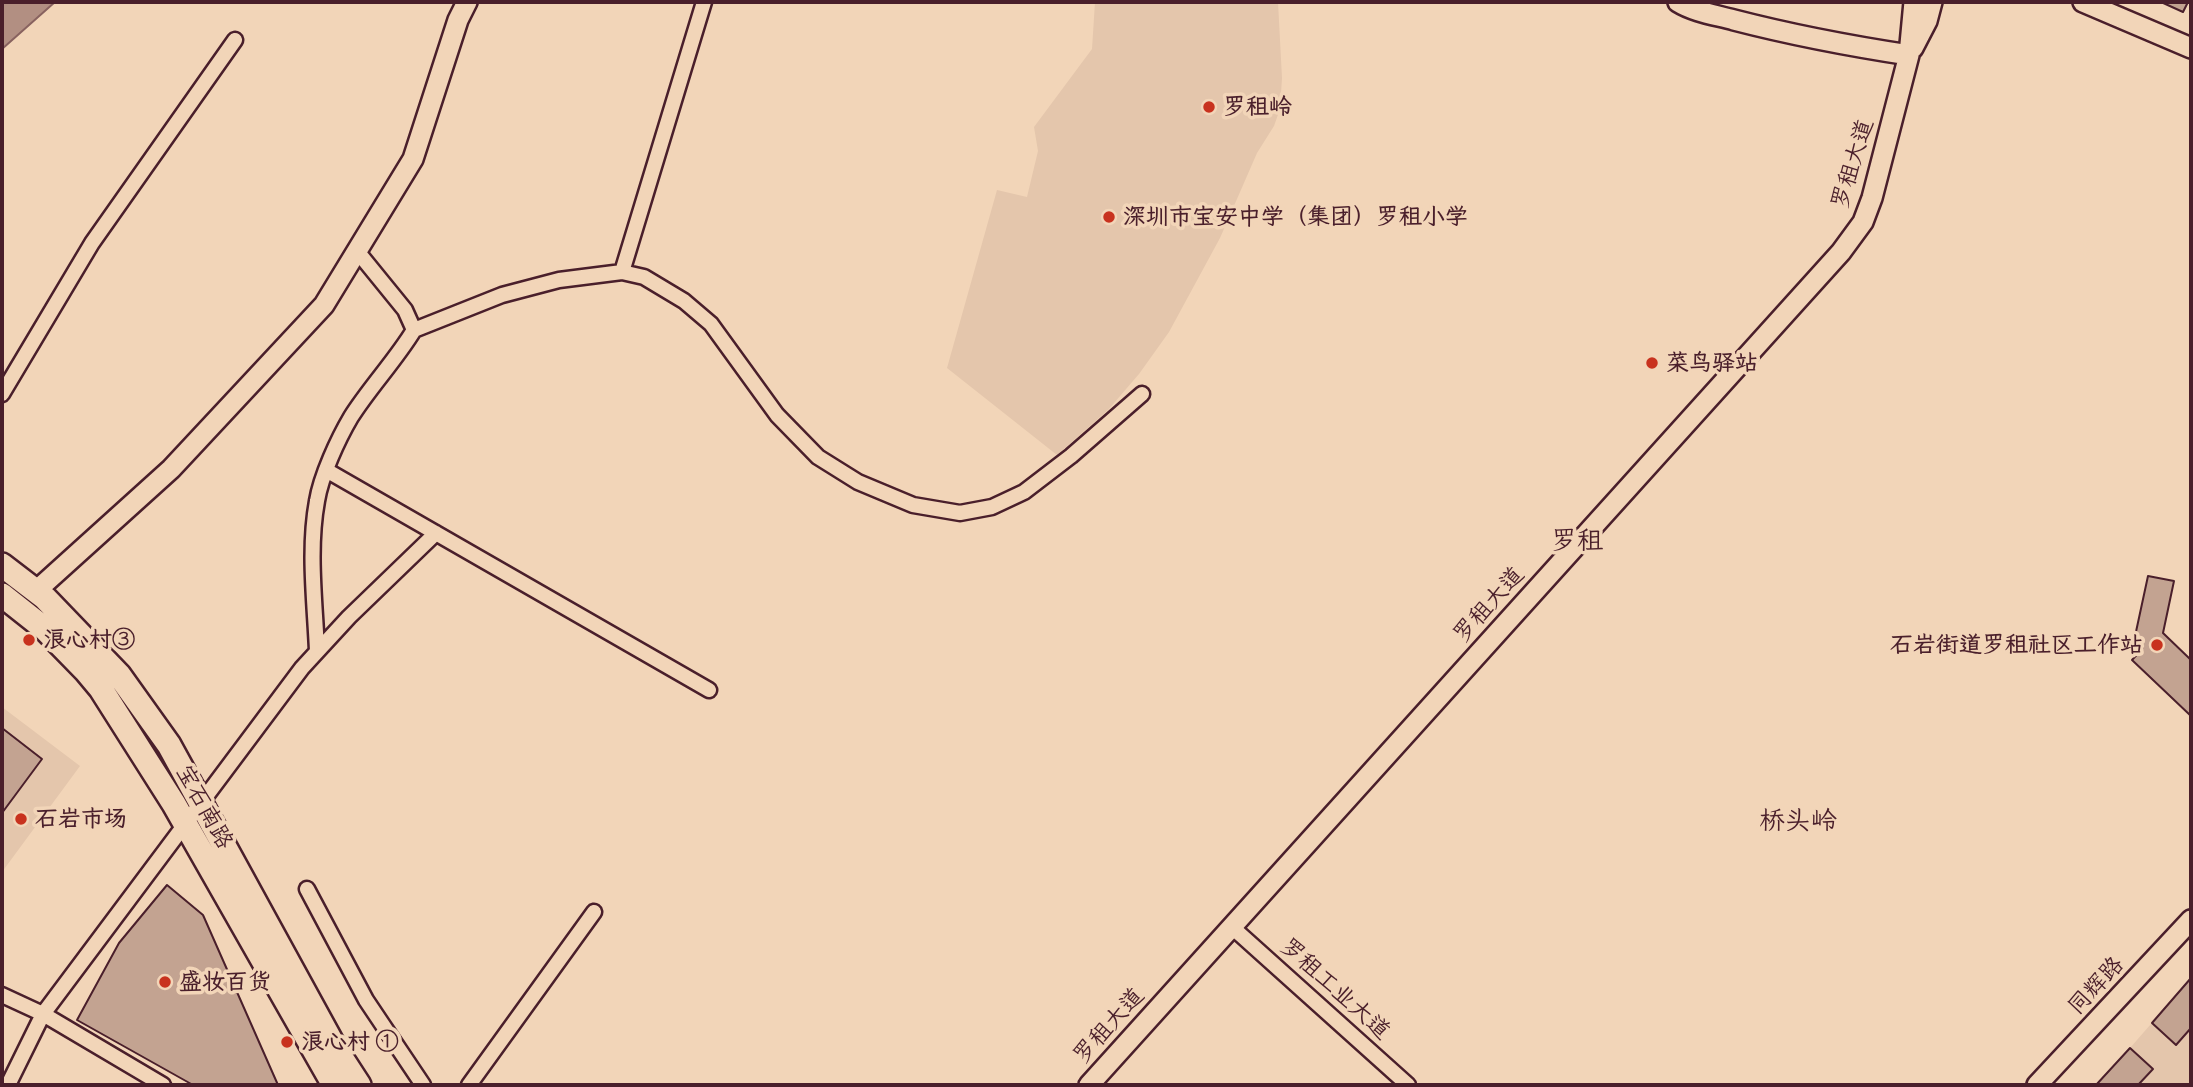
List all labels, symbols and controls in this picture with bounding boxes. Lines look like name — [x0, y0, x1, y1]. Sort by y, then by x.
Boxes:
place label: 罗租岭 — [1223, 93, 1292, 121]
marker: 罗租岭 — [1201, 99, 1217, 115]
street label: 罗租大道 — [1826, 116, 1880, 212]
place label: 深圳市宝安中学（集团）罗租小学 — [1123, 203, 1468, 231]
marker: 深圳市宝安中学（集团）罗租小学 — [1101, 209, 1117, 225]
place label: 菜鸟驿站 — [1666, 349, 1758, 377]
marker: 菜鸟驿站 — [1644, 355, 1660, 371]
district label: 罗租 — [1551, 526, 1603, 558]
street label: 罗租大道 — [1448, 562, 1530, 648]
place label: 浪心村③ — [43, 626, 135, 654]
place label: 石岩街道罗租社区工作站 — [1890, 631, 2143, 659]
marker: 浪心村③ — [21, 632, 37, 648]
marker: 石岩街道罗租社区工作站 — [2149, 637, 2165, 653]
street label: 宝石南路 — [170, 760, 238, 854]
place label: 石岩市场 — [35, 805, 127, 833]
district label: 桥头岭 — [1759, 806, 1837, 838]
marker: 石岩市场 — [13, 811, 29, 827]
street label: 罗租工业大道 — [1274, 933, 1396, 1045]
street label: 同辉路 — [2062, 951, 2130, 1021]
place label: 盛妆百货 — [179, 968, 271, 996]
marker: 盛妆百货 — [157, 974, 173, 990]
street label: 罗租大道 — [1068, 983, 1150, 1069]
place label: 浪心村 ① — [301, 1028, 398, 1056]
marker: 浪心村 ① — [279, 1034, 295, 1050]

